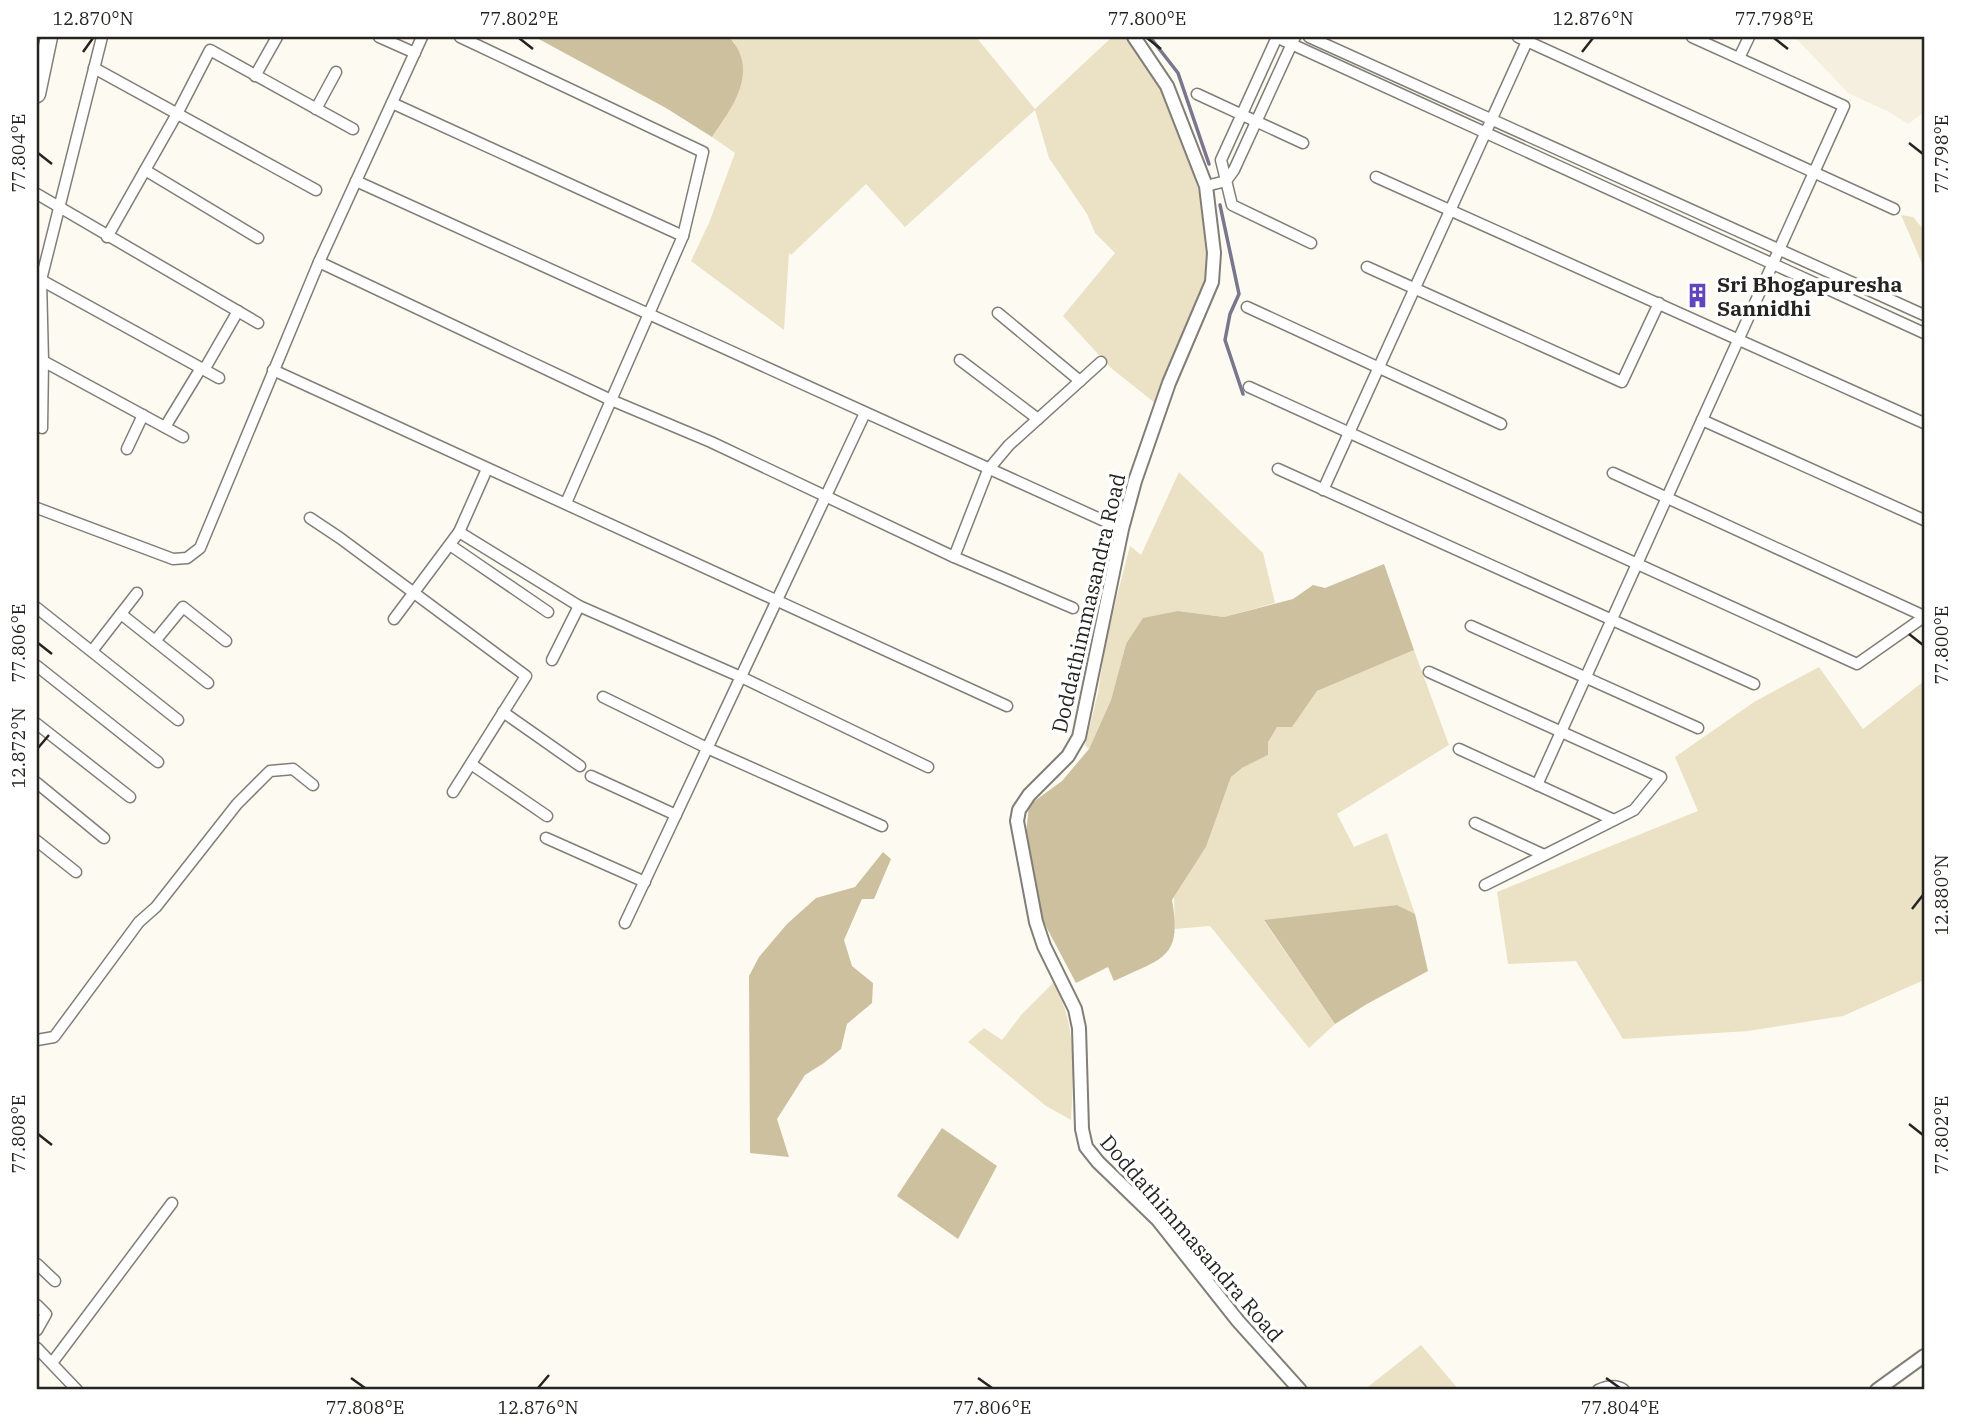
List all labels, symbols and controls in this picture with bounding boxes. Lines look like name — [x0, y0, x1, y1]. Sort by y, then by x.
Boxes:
text: 12.870°N — [52, 7, 134, 30]
text: 77.802°E — [480, 7, 558, 30]
text: 77.800°E — [1108, 7, 1186, 30]
text: 12.876°N — [1552, 7, 1634, 30]
text: 77.798°E — [1735, 7, 1813, 30]
text: 77.804°E — [7, 114, 30, 192]
text: 77.798°E — [1930, 115, 1953, 193]
place label: Sri Bhogapuresha Sannidhi — [1717, 270, 1902, 322]
building icon: Sri Bhogapuresha Sannidhi — [1683, 282, 1711, 310]
street label: Doddathimmasandra Road — [1044, 470, 1132, 736]
text: 77.806°E — [7, 604, 30, 682]
text: 77.800°E — [1930, 606, 1953, 684]
text: 12.872°N — [7, 707, 30, 789]
text: 12.880°N — [1930, 854, 1953, 936]
text: 77.808°E — [7, 1095, 30, 1173]
text: 77.802°E — [1930, 1096, 1953, 1174]
street label: Doddathimmasandra Road — [1094, 1128, 1290, 1348]
text: 77.808°E — [326, 1396, 404, 1419]
text: 12.876°N — [497, 1396, 579, 1419]
text: 77.806°E — [953, 1396, 1031, 1419]
text: 77.804°E — [1581, 1396, 1659, 1419]

